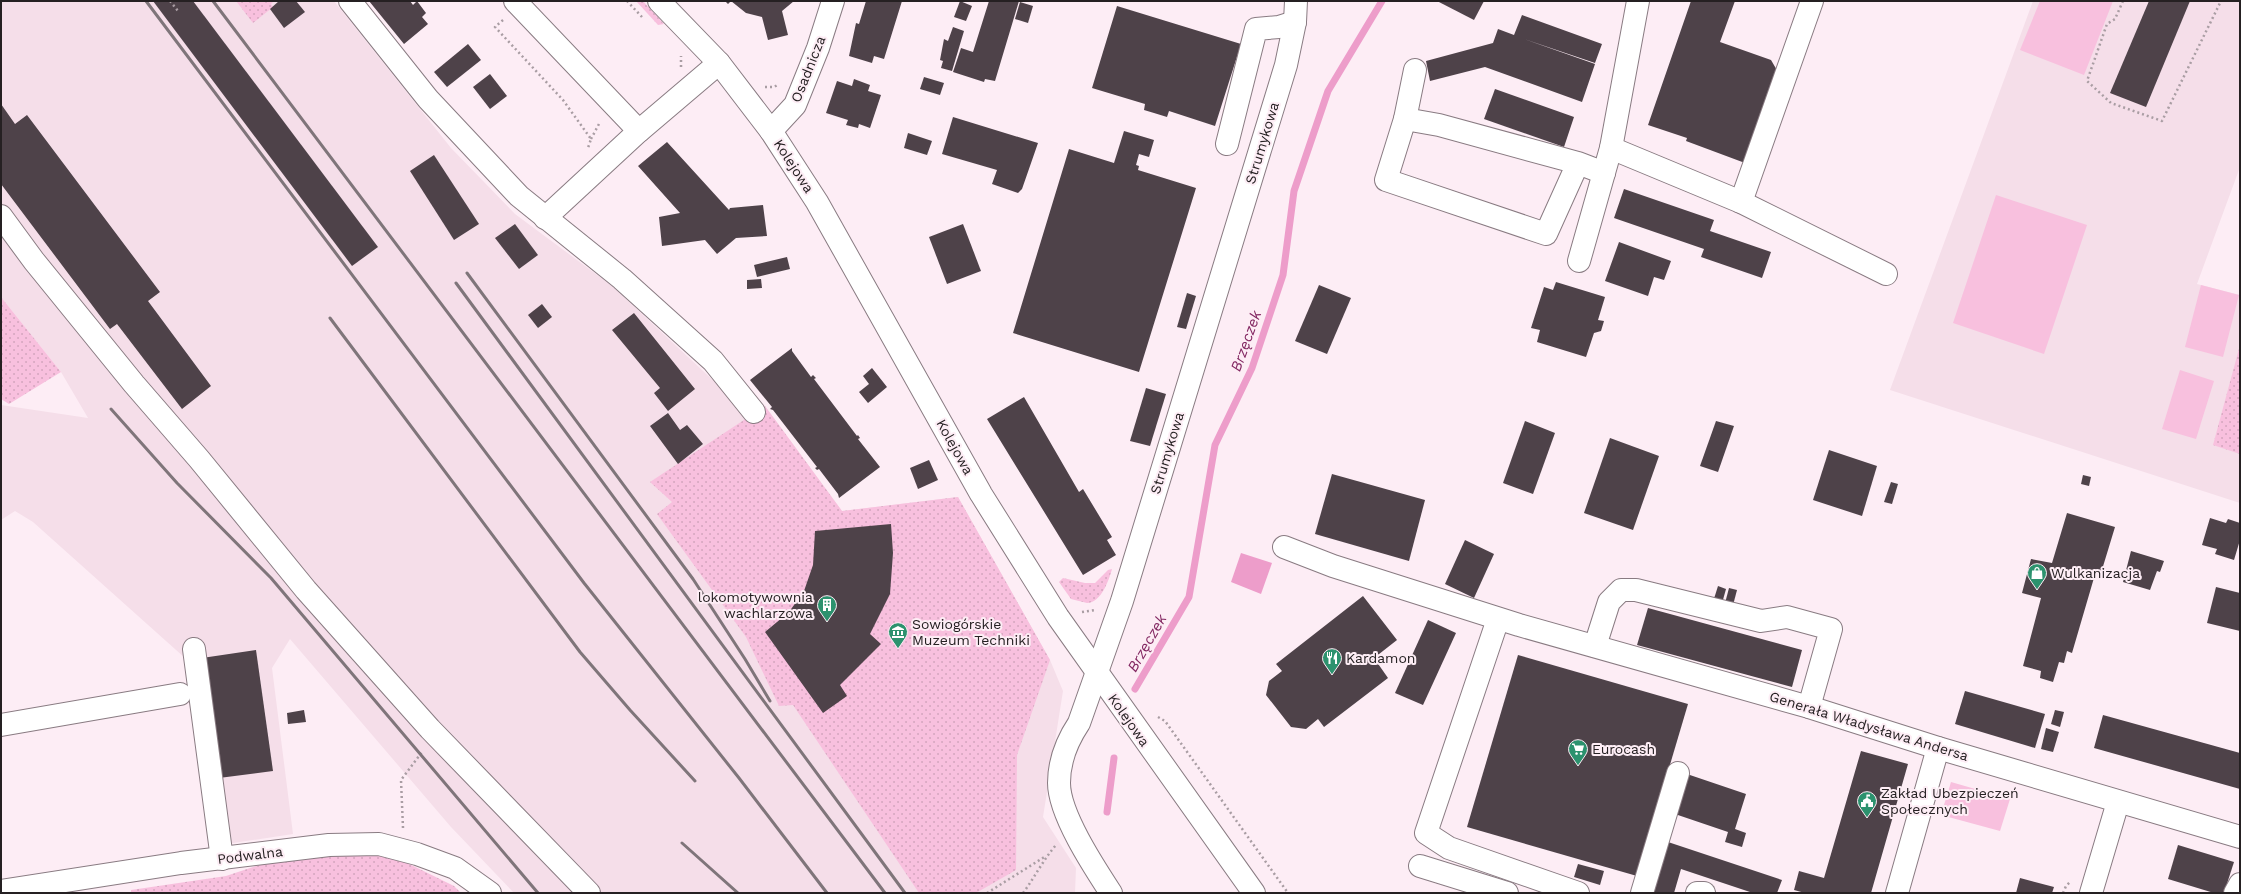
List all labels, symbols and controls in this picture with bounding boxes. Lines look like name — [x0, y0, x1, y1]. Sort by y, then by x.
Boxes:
street label: Osadnicza — [787, 33, 829, 105]
street label: Strumykowa — [1242, 100, 1282, 186]
street label: Kolejowa — [771, 136, 817, 196]
water label: Brzęczek — [1227, 307, 1266, 374]
street label: Strumykowa — [1147, 410, 1187, 496]
street label: Kolejowa — [933, 417, 977, 478]
shop icon: Wulkanizacja — [2026, 562, 2048, 590]
place label: Wulkanizacja — [2051, 565, 2140, 581]
place label: lokomotywownia wachlarzowa — [698, 589, 813, 621]
building icon: lokomotywownia wachlarzowa — [816, 594, 838, 622]
water label: Brzęczek — [1123, 610, 1171, 675]
place label: Sowiogórskie Muzeum Techniki — [912, 616, 1030, 648]
museum icon: Sowiogórskie Muzeum Techniki — [887, 621, 909, 649]
restaurant icon: Kardamon — [1321, 647, 1343, 675]
place label: Kardamon — [1346, 650, 1416, 666]
street label: Generała Władysława Andersa — [1768, 688, 1970, 764]
street label: Kolejowa — [1105, 691, 1153, 750]
supermarket icon: Eurocash — [1567, 738, 1589, 766]
place label: Eurocash — [1592, 741, 1655, 757]
place label: Zakład Ubezpieczeń Społecznych — [1881, 785, 2019, 817]
public building icon: Zakład Ubezpieczeń Społecznych — [1856, 790, 1878, 818]
street label: Podwalna — [216, 843, 284, 867]

